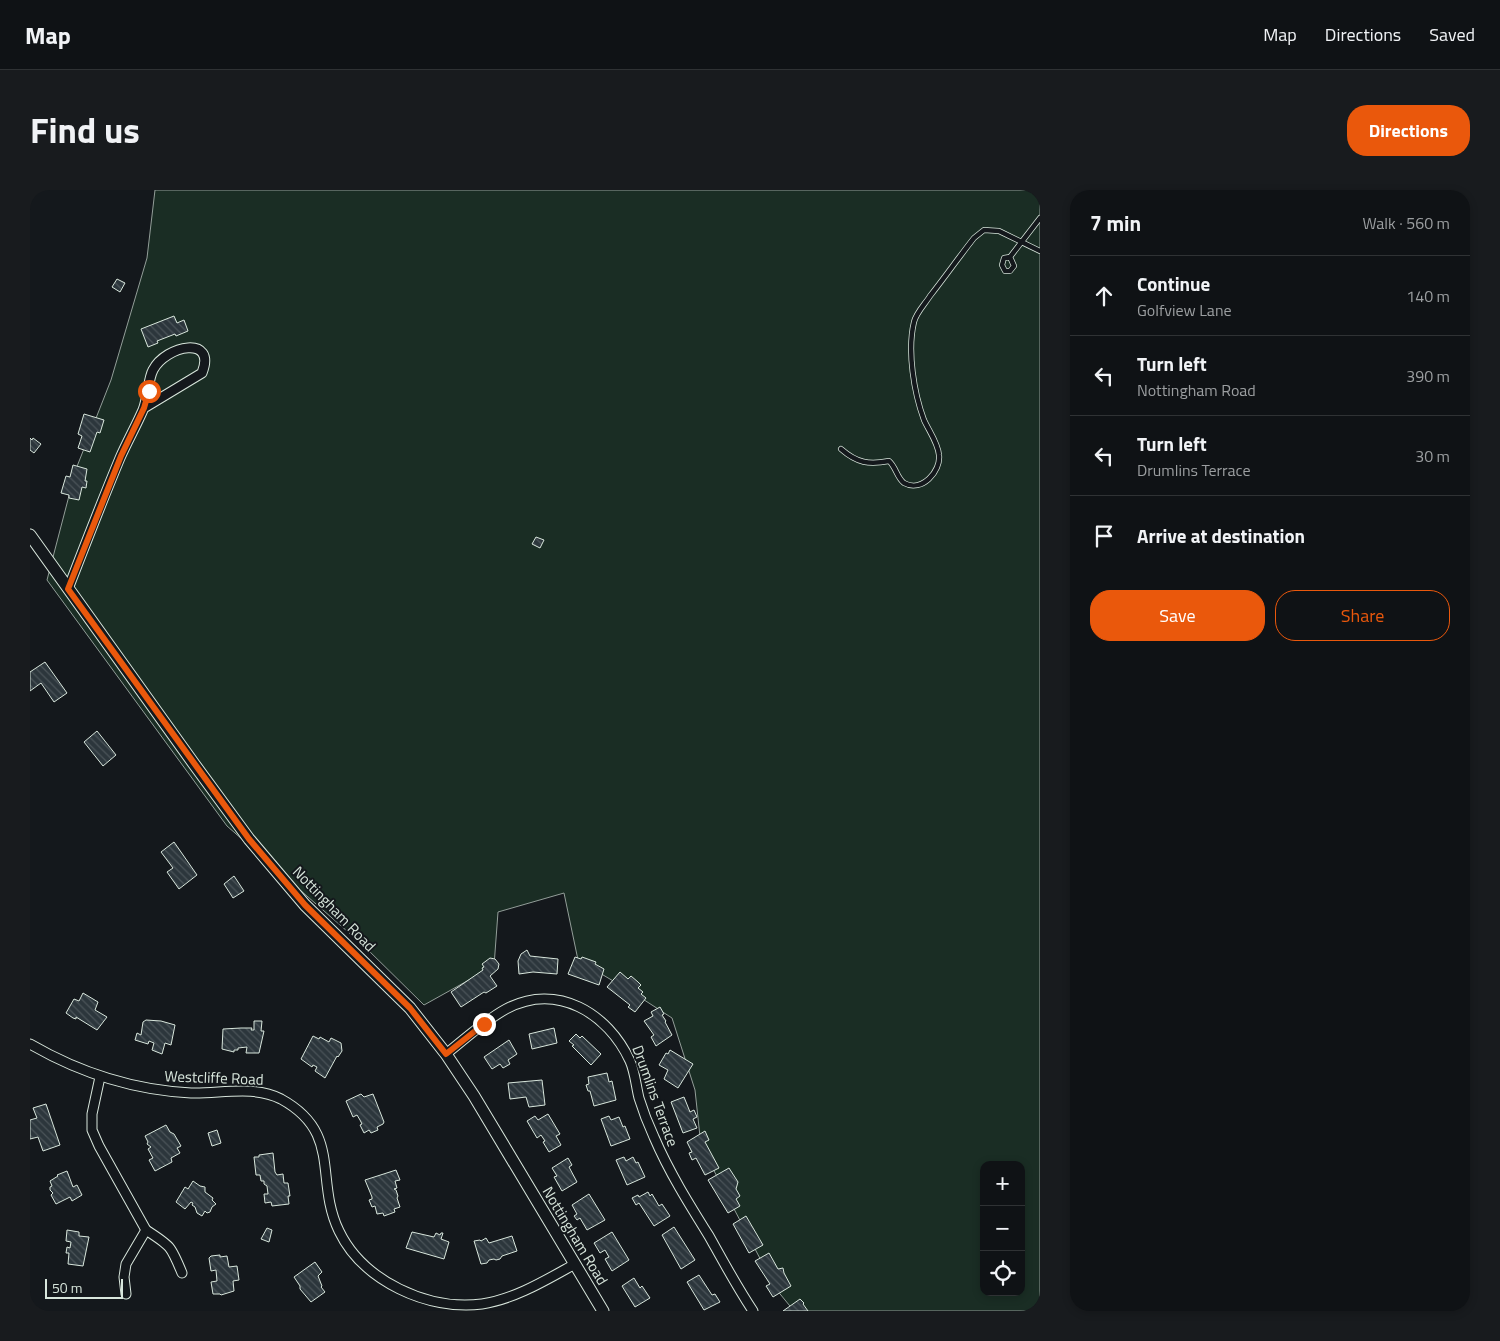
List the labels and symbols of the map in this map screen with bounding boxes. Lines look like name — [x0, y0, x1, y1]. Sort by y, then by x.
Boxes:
route start — [138, 380, 161, 403]
street label: Nottingham Road — [287, 861, 381, 957]
route end — [473, 1013, 496, 1036]
street label: Drumlins Terrace — [626, 1042, 684, 1150]
street label: Westcliffe Road — [164, 1064, 264, 1091]
street label: Nottingham Road — [537, 1182, 614, 1289]
scale bar — [45, 1276, 122, 1299]

